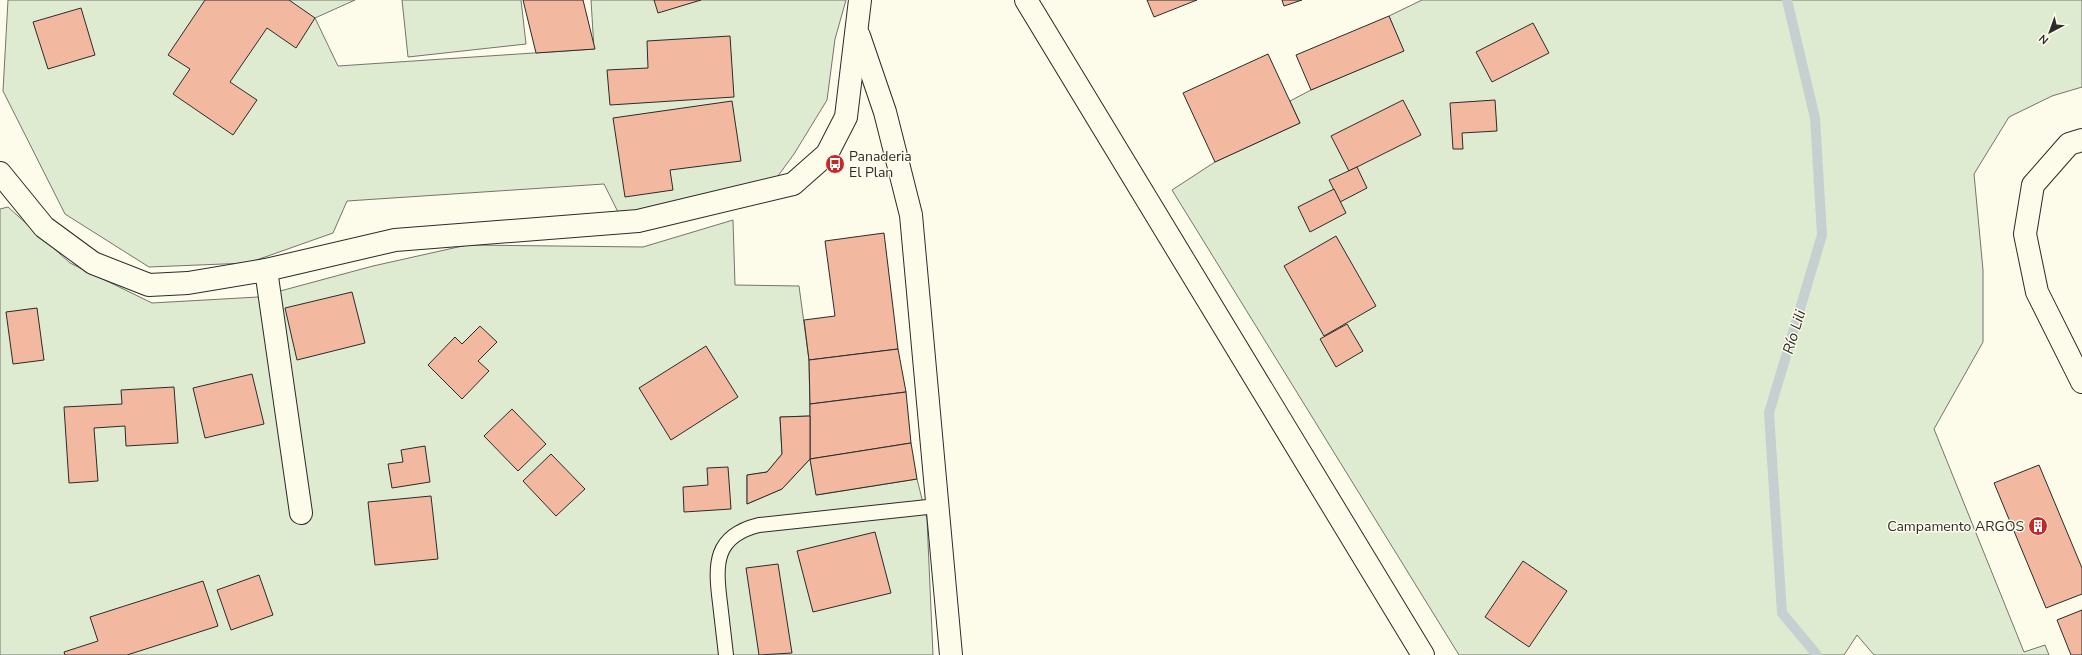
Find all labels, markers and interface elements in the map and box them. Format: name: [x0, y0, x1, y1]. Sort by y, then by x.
north arrow: [2030, 12, 2070, 52]
text: N: [2036, 31, 2052, 48]
place label: Panaderia El Plan: [849, 147, 912, 182]
bus stop icon: Panaderia El Plan: [824, 153, 846, 175]
water label: Río Lili: [1778, 307, 1810, 357]
building icon: Campamento ARGOS: [2027, 515, 2049, 537]
place label: Campamento ARGOS: [1887, 517, 2024, 536]

